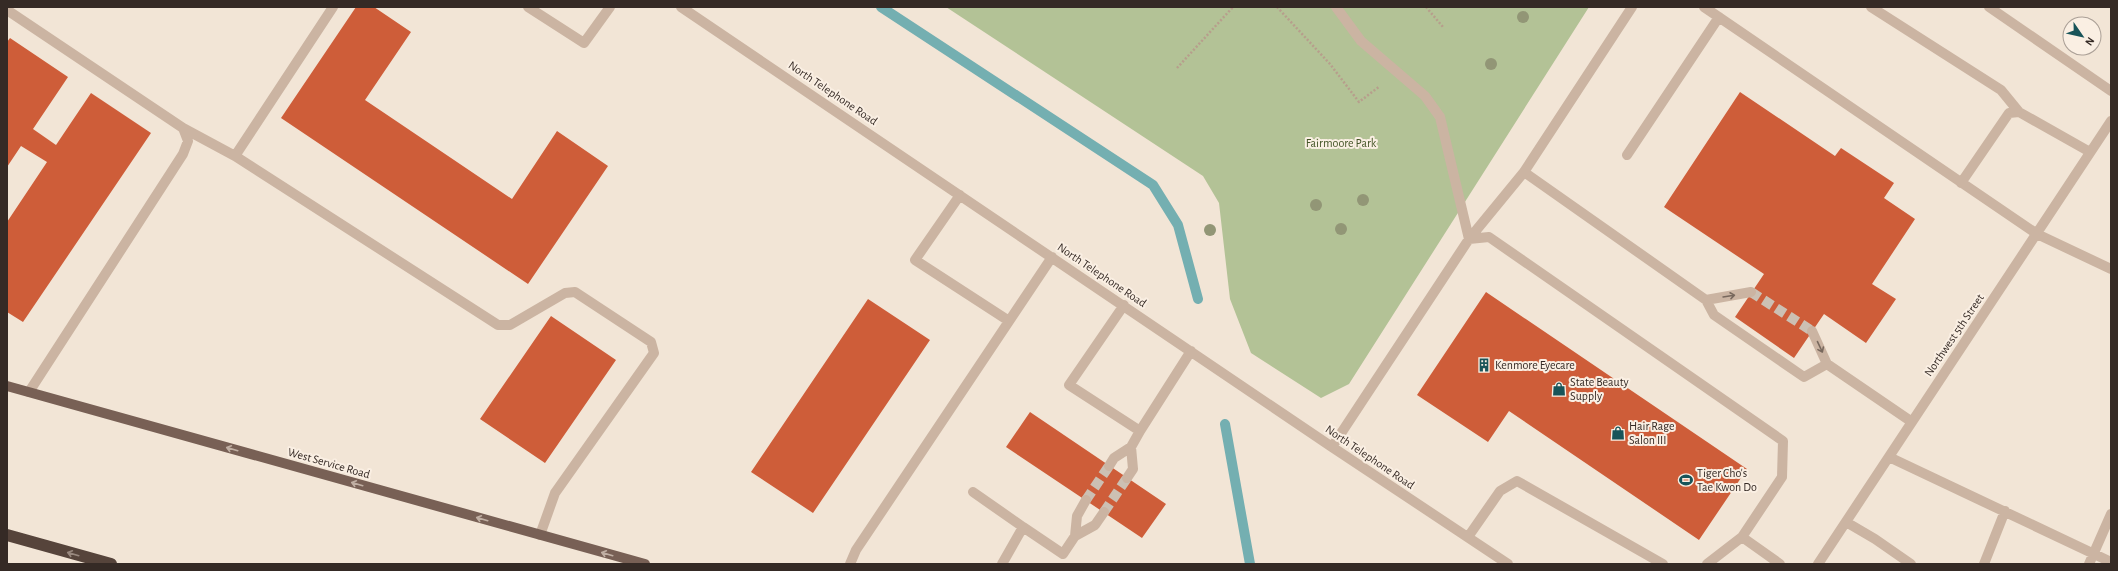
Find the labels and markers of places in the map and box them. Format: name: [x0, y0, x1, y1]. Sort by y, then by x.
building icon: Kenmore Eyecare: [1476, 357, 1492, 373]
place label: Kenmore Eyecare: [1495, 359, 1575, 372]
place label: State Beauty Supply: [1570, 376, 1629, 403]
shop icon: State Beauty Supply: [1551, 381, 1567, 397]
place label: Hair Rage Salon III: [1629, 420, 1675, 446]
shop icon: Hair Rage Salon III: [1610, 425, 1626, 441]
place label: Tiger Cho's Tae Kwon Do: [1697, 467, 1757, 493]
sports icon: Tiger Cho's Tae Kwon Do: [1678, 472, 1694, 488]

